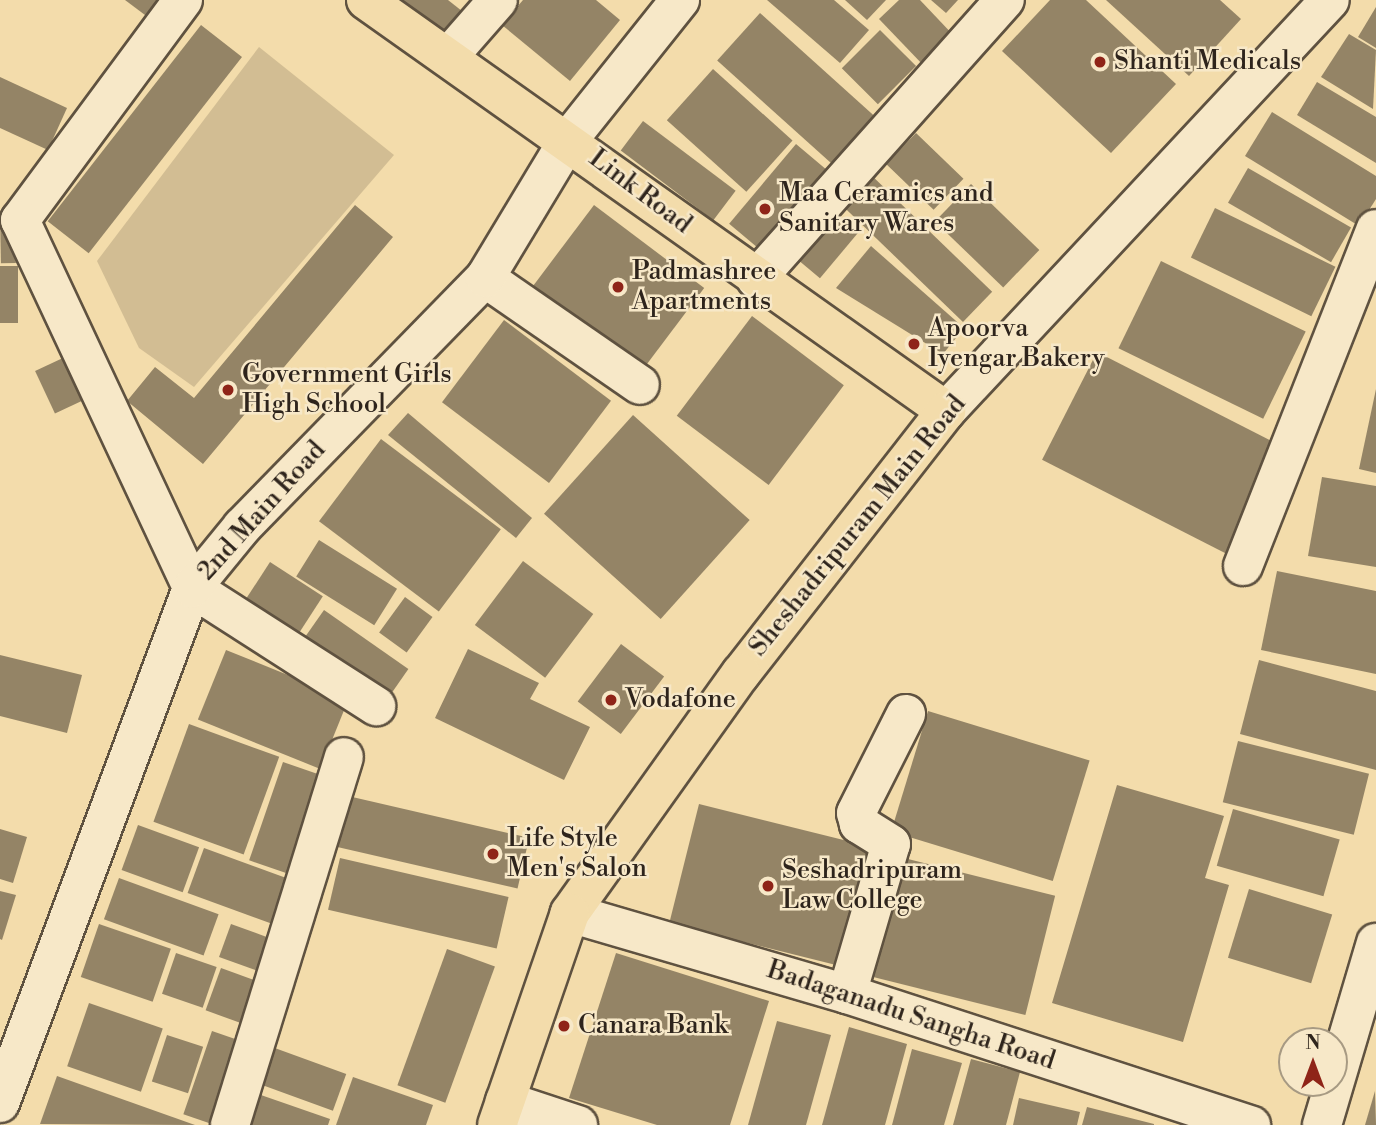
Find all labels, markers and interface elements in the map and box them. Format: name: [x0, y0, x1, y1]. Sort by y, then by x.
place label: Shanti Medicals: [1114, 46, 1301, 78]
marker: Shanti Medicals: [1092, 54, 1108, 70]
street label: Link Road: [582, 143, 698, 241]
place label: Maa Ceramics and Sanitary Wares: [779, 178, 994, 240]
marker: Maa Ceramics and Sanitary Wares: [757, 201, 773, 217]
place label: Padmashree Apartments: [632, 256, 776, 318]
marker: Padmashree Apartments: [610, 279, 626, 295]
place label: Apoorva Iyengar Bakery: [928, 313, 1105, 374]
marker: Apoorva Iyengar Bakery: [906, 336, 922, 352]
place label: Government Girls High School: [242, 359, 452, 420]
marker: Government Girls High School: [220, 382, 236, 398]
street label: Sheshadripuram Main Road: [743, 389, 973, 663]
street label: 2nd Main Road: [191, 435, 333, 587]
place label: Vodafone: [625, 684, 736, 716]
marker: Vodafone: [603, 692, 619, 708]
place label: Life Style Men's Salon: [507, 823, 647, 884]
marker: Life Style Men's Salon: [485, 846, 501, 862]
place label: Seshadripuram Law College: [782, 855, 962, 917]
marker: Seshadripuram Law College: [760, 878, 776, 894]
street label: Badaganadu Sangha Road: [763, 955, 1059, 1077]
place label: Canara Bank: [578, 1010, 728, 1042]
marker: Canara Bank: [556, 1018, 572, 1034]
north arrow: [1278, 1027, 1348, 1097]
text: N: [1305, 1031, 1321, 1055]

